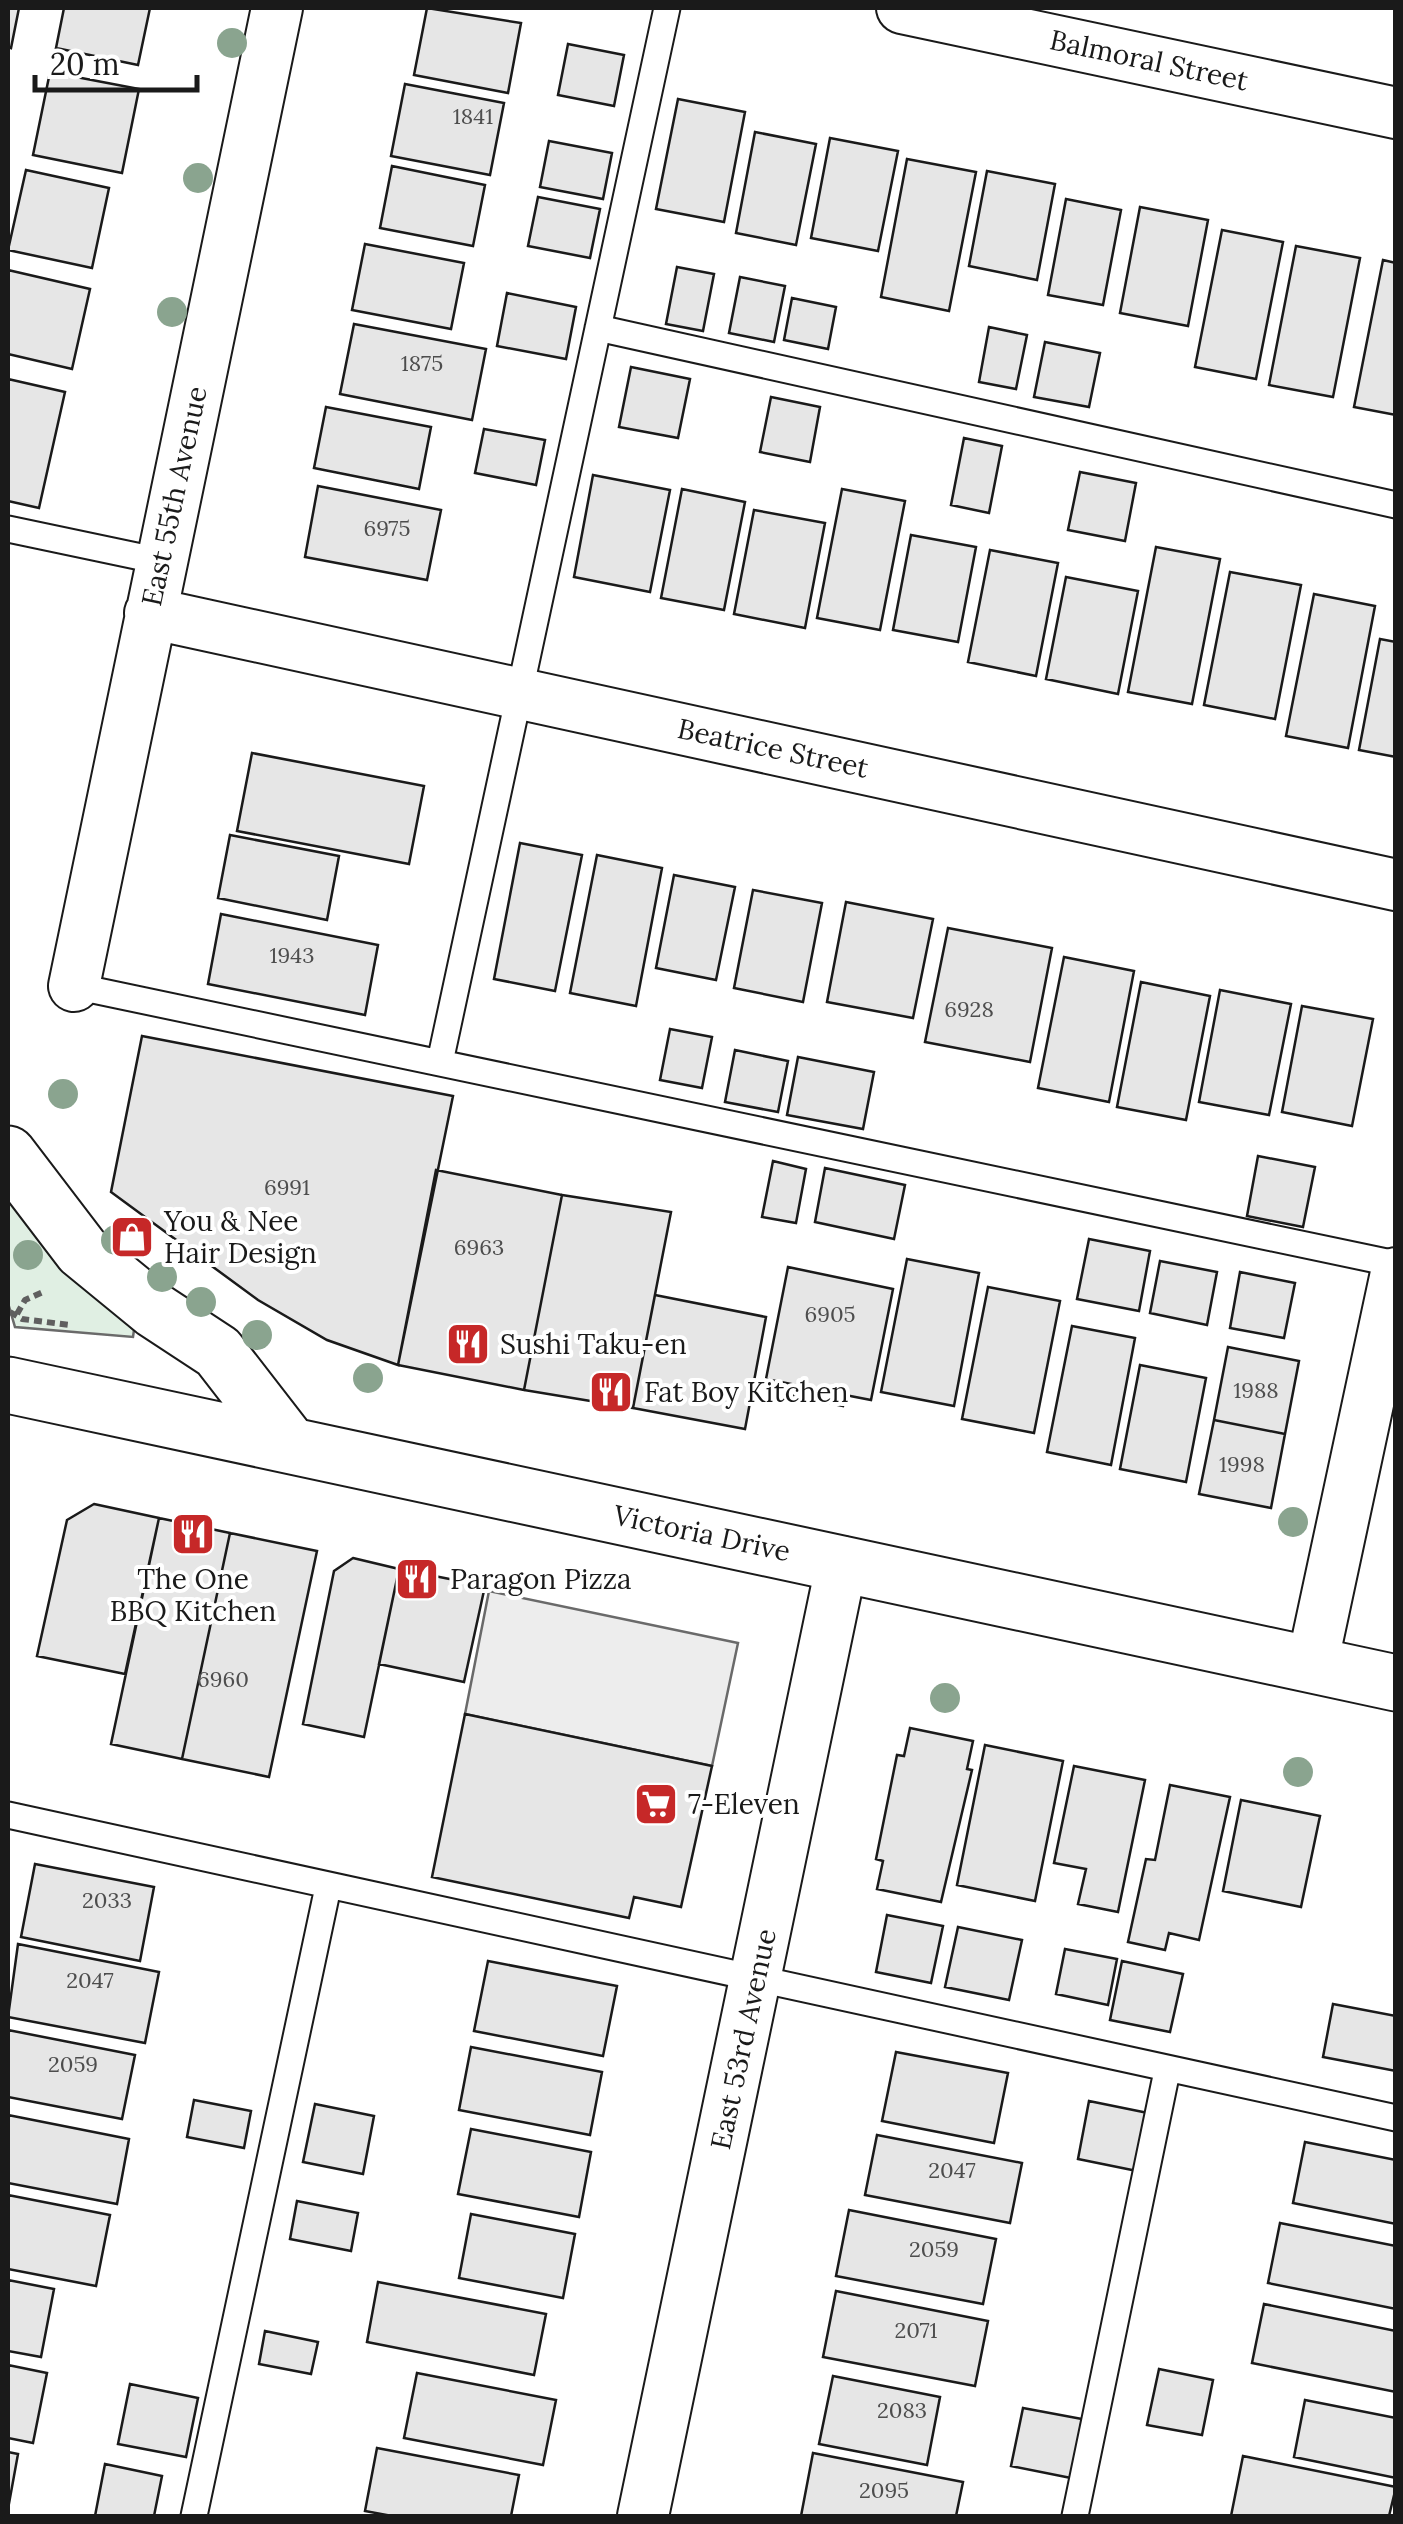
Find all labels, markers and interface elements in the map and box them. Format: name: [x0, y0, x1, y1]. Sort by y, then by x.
street label: Balmoral Street: [1047, 21, 1252, 99]
scale bar: [35, 30, 198, 92]
text: 20 m: [50, 45, 119, 83]
house number: 1841: [453, 102, 493, 130]
house number: 1875: [401, 349, 443, 377]
street label: East 55th Avenue: [133, 383, 215, 609]
house number: 6975: [363, 514, 411, 542]
street label: Beatrice Street: [674, 710, 872, 786]
house number: 1943: [270, 941, 314, 969]
house number: 6928: [944, 995, 994, 1023]
house number: 6991: [264, 1173, 310, 1201]
place label: You & Nee Hair Design: [163, 1203, 317, 1271]
shop icon: You & Nee Hair Design: [109, 1214, 155, 1260]
house number: 6963: [454, 1233, 504, 1261]
house number: 6905: [804, 1300, 856, 1328]
restaurant icon: Sushi Taku-en: [445, 1321, 491, 1367]
place label: Sushi Taku-en: [500, 1326, 687, 1362]
restaurant icon: Fat Boy Kitchen: [588, 1369, 634, 1415]
place label: Fat Boy Kitchen: [644, 1374, 849, 1410]
house number: 1988: [1233, 1376, 1279, 1404]
house number: 1998: [1219, 1450, 1265, 1478]
street label: Victoria Drive: [609, 1497, 794, 1569]
restaurant icon: The One BBQ Kitchen: [170, 1511, 216, 1557]
restaurant icon: Paragon Pizza: [394, 1556, 440, 1602]
place label: The One BBQ Kitchen: [110, 1561, 276, 1629]
place label: Paragon Pizza: [450, 1561, 631, 1597]
house number: 6960: [197, 1665, 249, 1693]
supermarket icon: 7-Eleven: [633, 1781, 679, 1827]
place label: 7-Eleven: [688, 1786, 800, 1822]
house number: 2033: [82, 1886, 132, 1914]
street label: East 53rd Avenue: [702, 1925, 784, 2153]
house number: 2047: [66, 1966, 114, 1994]
house number: 2059: [48, 2050, 98, 2078]
house number: 2047: [928, 2156, 976, 2184]
house number: 2059: [909, 2235, 959, 2263]
house number: 2071: [894, 2316, 938, 2344]
house number: 2083: [877, 2396, 927, 2424]
house number: 2095: [859, 2476, 909, 2504]

